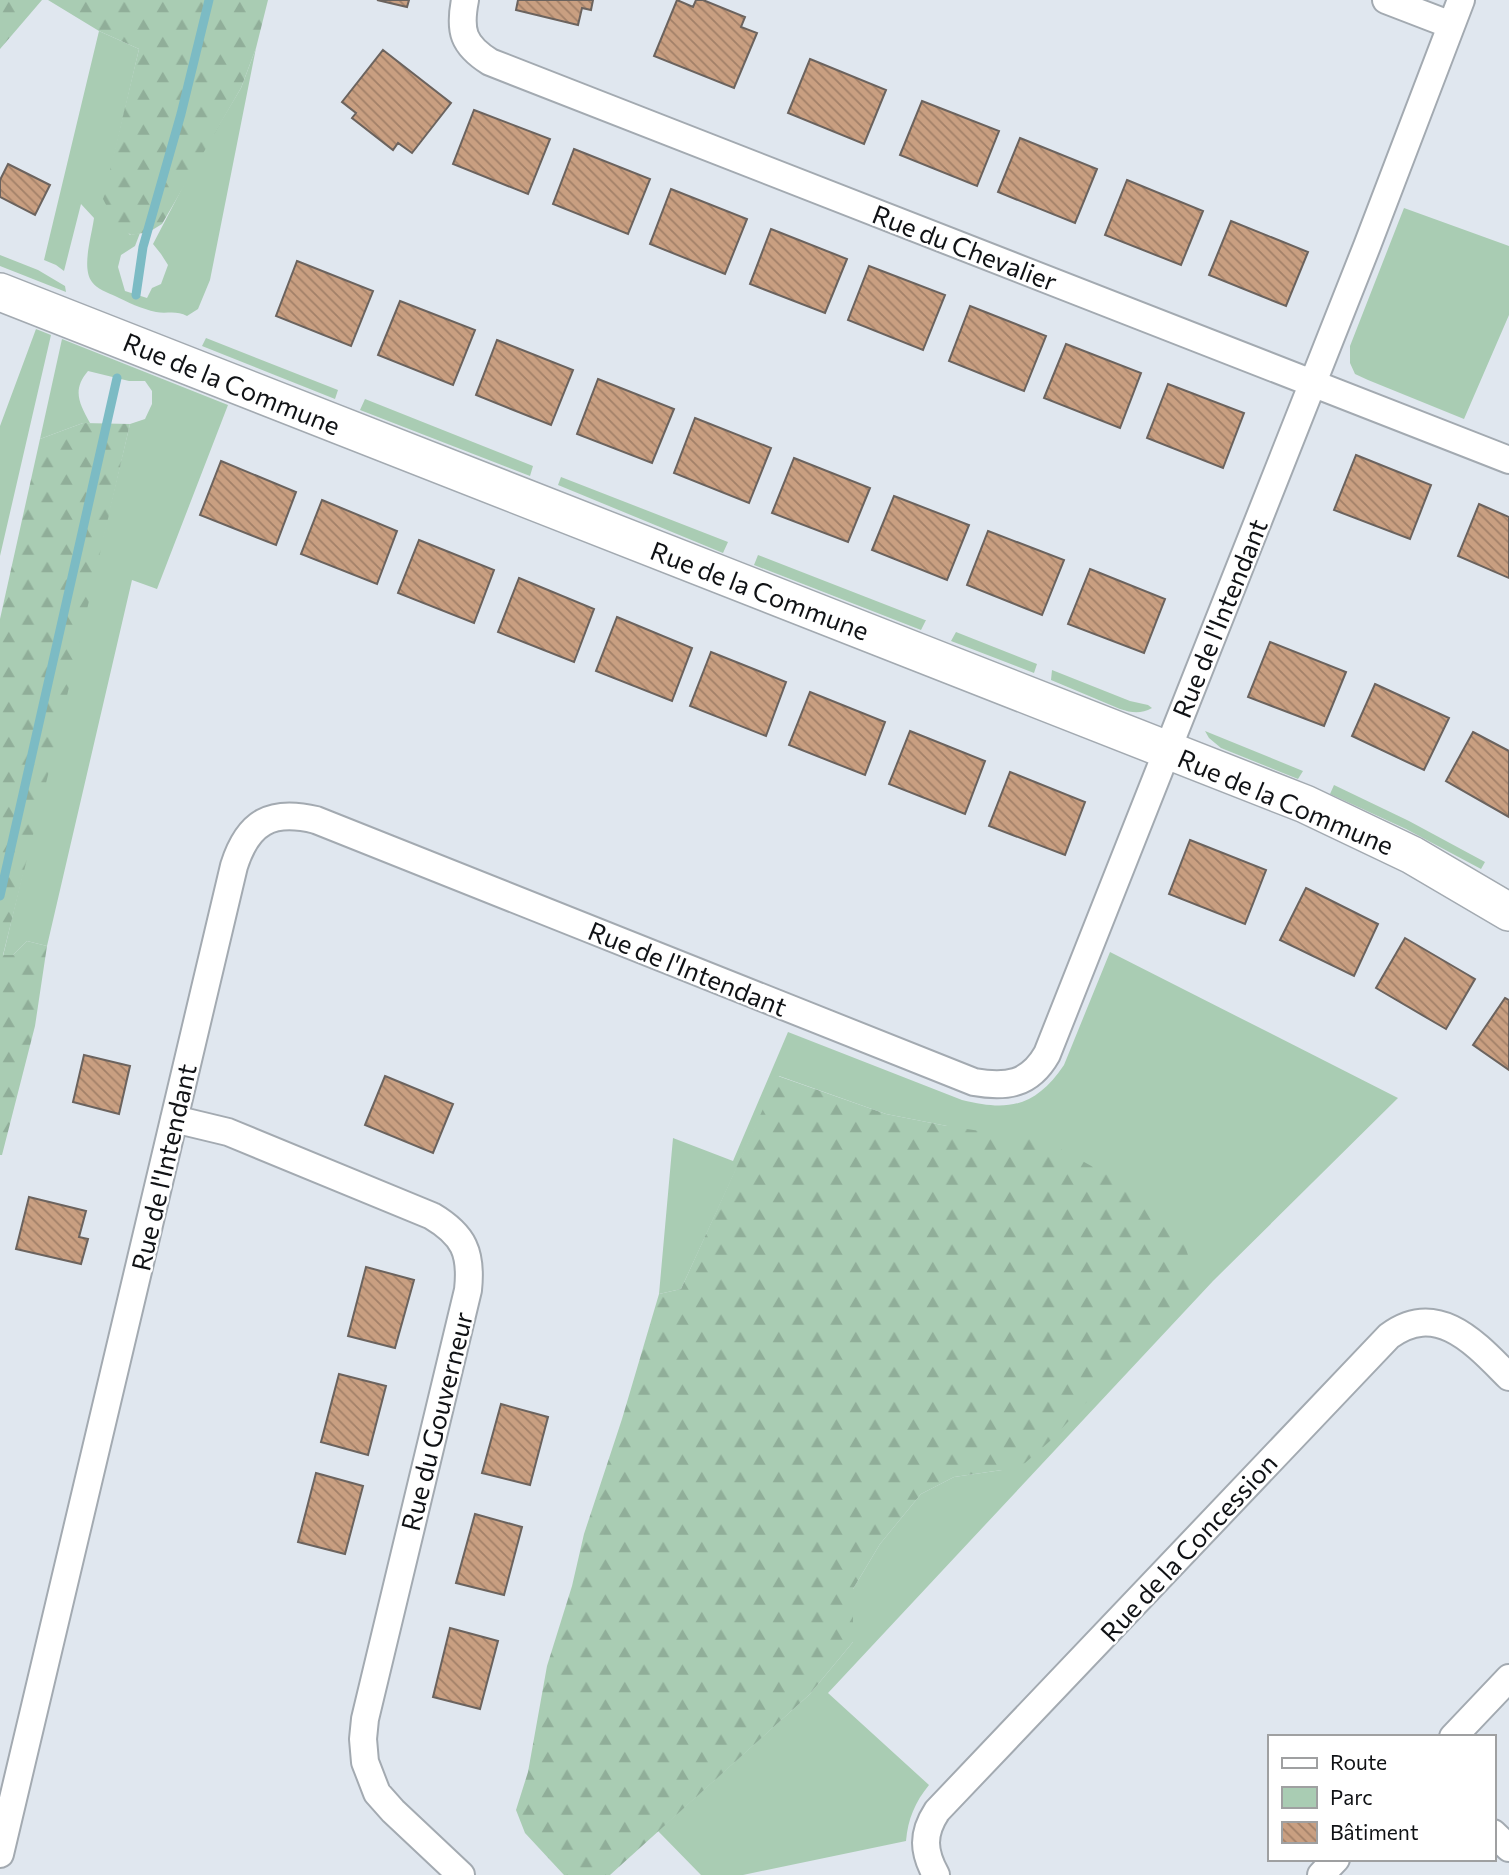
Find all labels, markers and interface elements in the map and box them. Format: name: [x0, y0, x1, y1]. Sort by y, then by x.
street label: Rue du Chevalier: [868, 198, 1062, 296]
street label: Rue de la Commune: [119, 325, 345, 441]
street label: Rue de l'Intendant: [1165, 514, 1273, 722]
street label: Rue de la Commune: [647, 534, 873, 646]
street label: Rue de la Commune: [1174, 742, 1398, 860]
street label: Rue de l'Intendant: [584, 914, 792, 1022]
street label: Rue de l'Intendant: [124, 1060, 202, 1274]
street label: Rue du Gouverneur: [394, 1308, 478, 1534]
street label: Rue de la Concession: [1093, 1447, 1283, 1647]
legend: [1268, 1735, 1495, 1861]
text: Route: [1330, 1749, 1387, 1774]
text: Parc: [1330, 1784, 1373, 1809]
text: Bâtiment: [1330, 1819, 1419, 1844]

